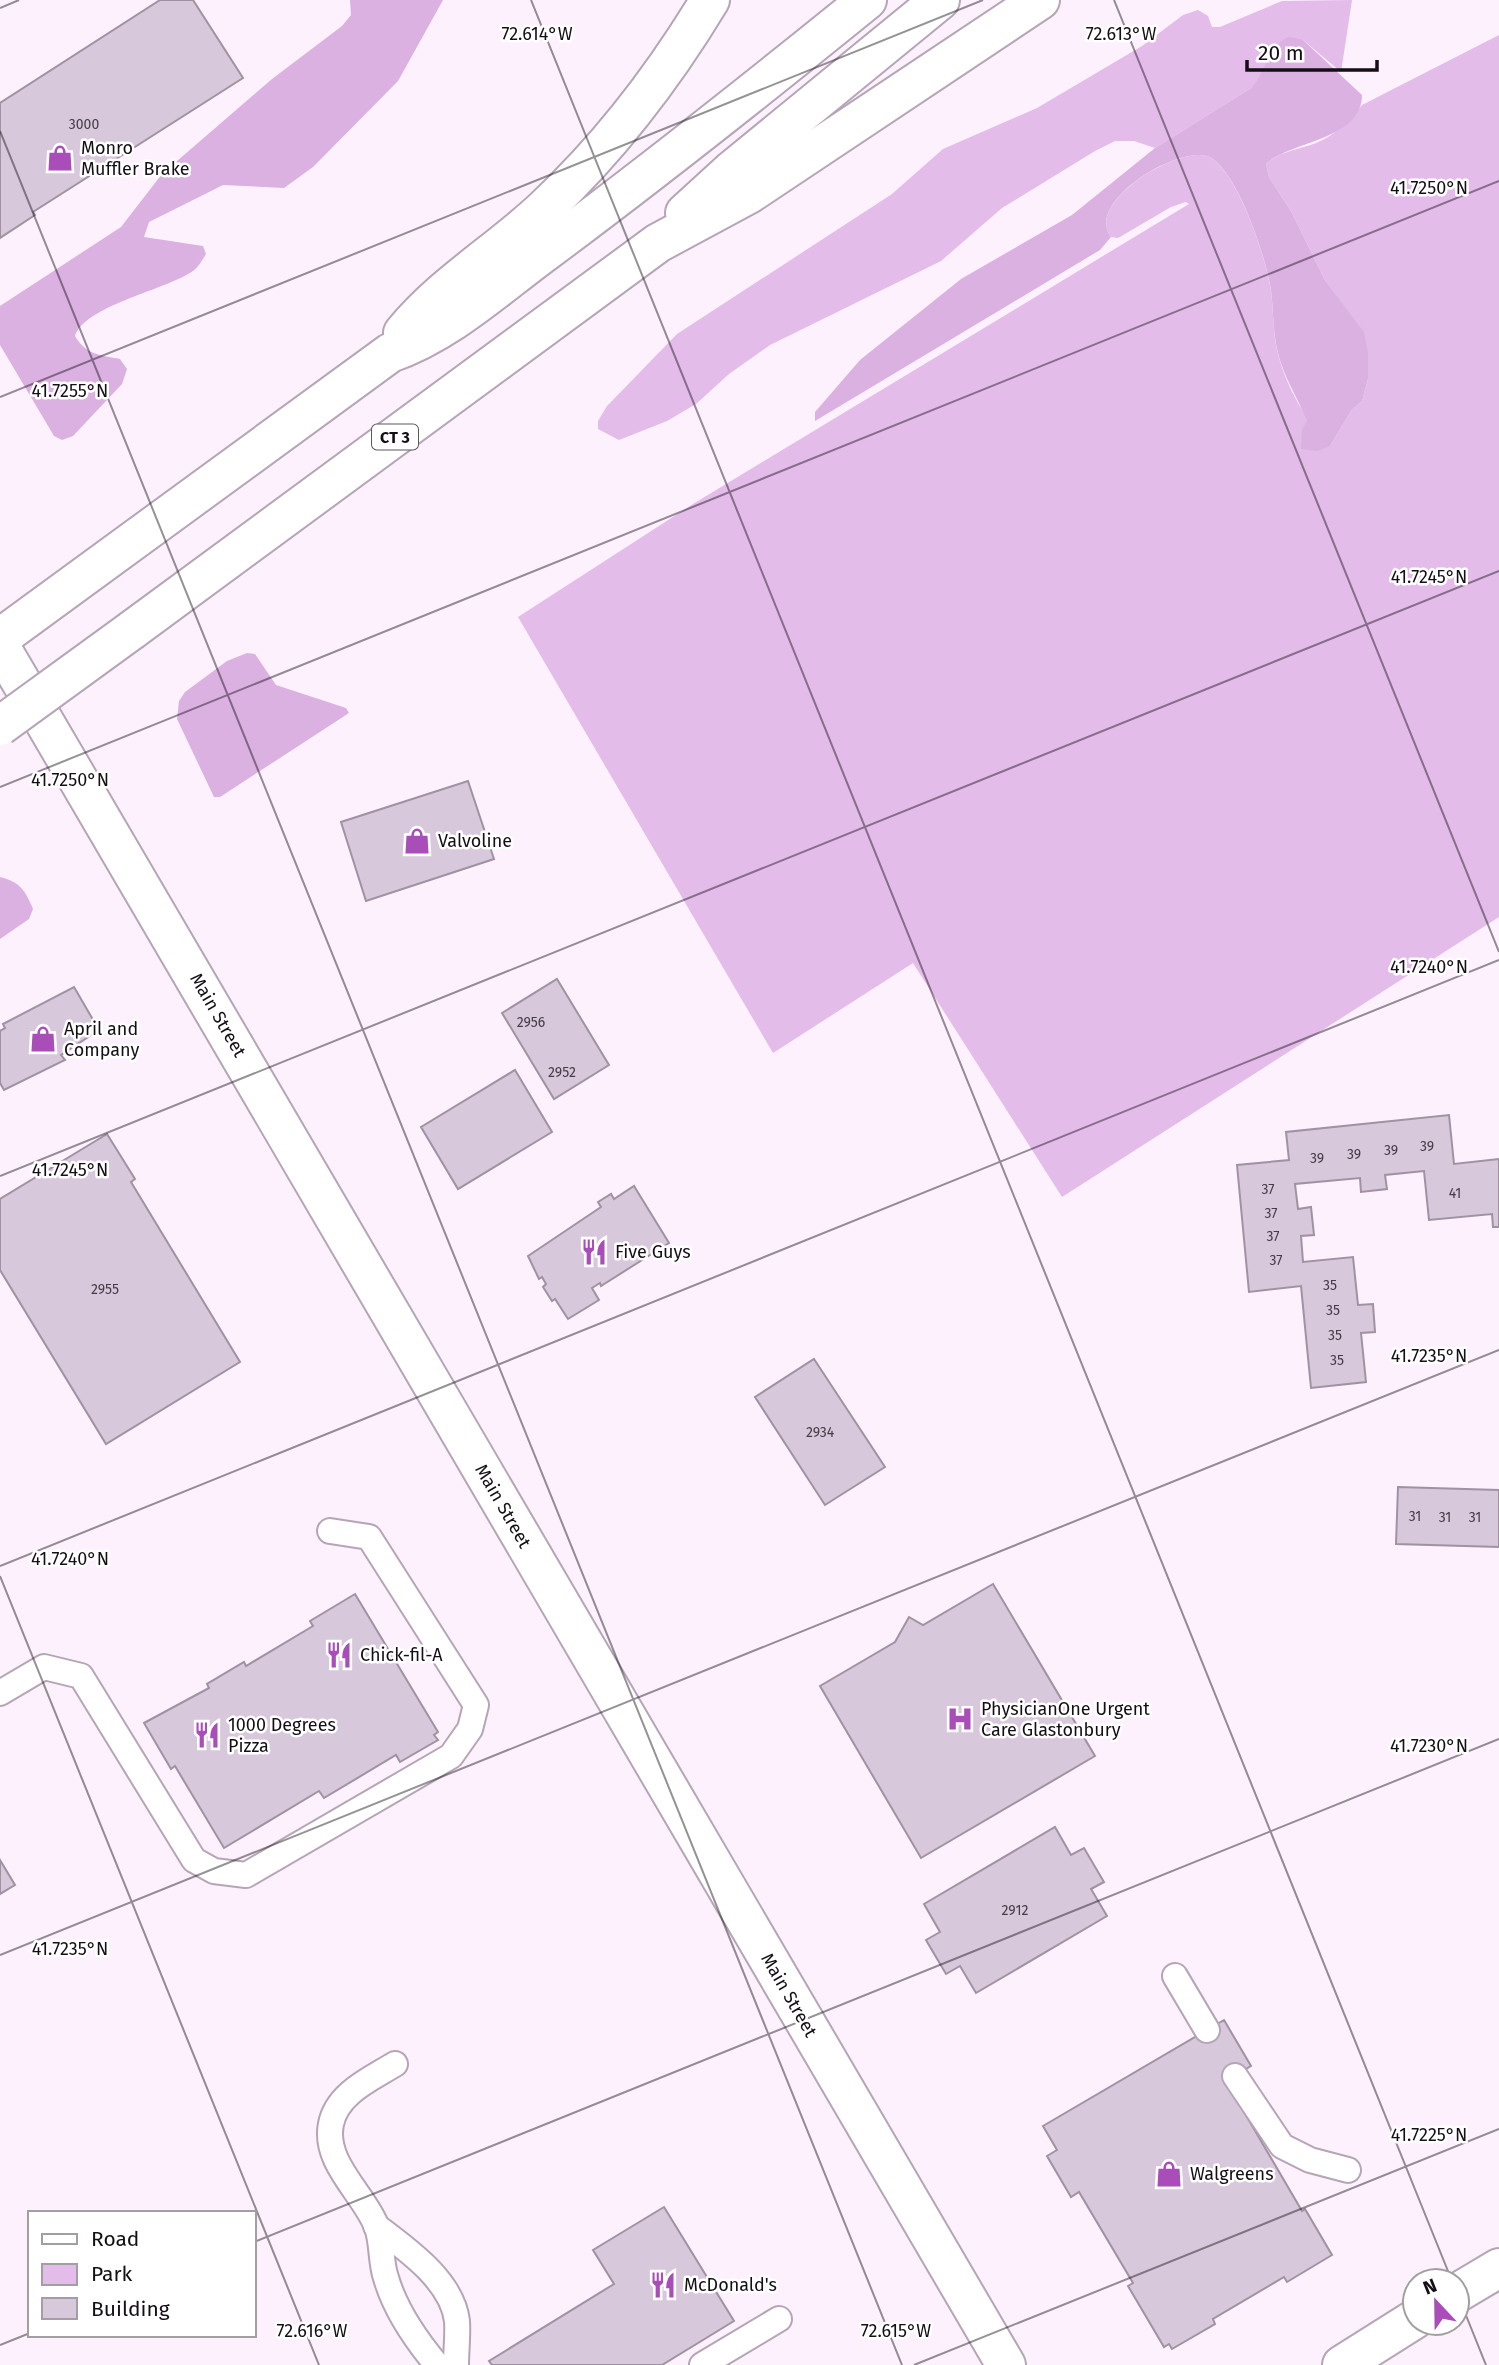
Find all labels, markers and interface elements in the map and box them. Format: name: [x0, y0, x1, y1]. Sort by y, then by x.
text: 72.614°W: [501, 23, 573, 45]
text: 72.613°W: [1086, 23, 1156, 45]
scale bar: [1247, 28, 1376, 72]
text: 20 m: [1258, 40, 1304, 66]
house number: 3000: [69, 116, 99, 133]
place label: Monro Muffler Brake: [81, 137, 190, 180]
shop icon: Monro Muffler Brake: [45, 143, 75, 173]
text: 41.7250°N: [1390, 177, 1468, 199]
text: 41.7255°N: [32, 380, 108, 402]
road number: CT 3: [372, 424, 418, 450]
text: 41.7245°N: [1391, 566, 1467, 588]
text: 41.7250°N: [31, 769, 109, 791]
shop icon: Valvoline: [402, 826, 432, 856]
place label: Valvoline: [438, 830, 512, 852]
text: 41.7240°N: [1390, 956, 1468, 978]
street label: Main Street: [185, 969, 251, 1061]
house number: 2956: [517, 1014, 545, 1031]
place label: April and Company: [64, 1018, 139, 1061]
shop icon: April and Company: [28, 1024, 58, 1054]
house number: 2952: [548, 1064, 576, 1081]
house number: 39: [1420, 1138, 1434, 1155]
house number: 39: [1384, 1142, 1398, 1159]
house number: 39: [1347, 1146, 1361, 1163]
house number: 39: [1310, 1150, 1324, 1167]
text: 41.7245°N: [32, 1159, 108, 1181]
house number: 37: [1261, 1181, 1275, 1198]
house number: 41: [1449, 1185, 1461, 1202]
house number: 37: [1264, 1205, 1278, 1222]
house number: 37: [1266, 1228, 1280, 1245]
restaurant icon: Five Guys: [579, 1237, 609, 1267]
place label: Five Guys: [615, 1241, 691, 1263]
house number: 37: [1269, 1252, 1283, 1269]
house number: 35: [1323, 1277, 1337, 1294]
house number: 2955: [91, 1281, 119, 1298]
house number: 35: [1326, 1302, 1340, 1319]
house number: 35: [1328, 1327, 1342, 1344]
text: 41.7235°N: [1391, 1345, 1467, 1367]
house number: 35: [1330, 1352, 1344, 1369]
house number: 2934: [806, 1424, 835, 1441]
street label: Main Street: [470, 1460, 536, 1552]
house number: 31: [1409, 1508, 1421, 1525]
house number: 31: [1439, 1509, 1451, 1526]
house number: 31: [1469, 1509, 1481, 1526]
text: 41.7240°N: [31, 1548, 109, 1570]
restaurant icon: Chick-fil-A: [324, 1640, 354, 1670]
place label: Chick-fil-A: [360, 1644, 443, 1666]
place label: PhysicianOne Urgent Care Glastonbury: [981, 1698, 1150, 1741]
hospital icon: PhysicianOne Urgent Care Glastonbury: [945, 1704, 975, 1734]
place label: 1000 Degrees Pizza: [228, 1714, 336, 1757]
restaurant icon: 1000 Degrees Pizza: [192, 1720, 222, 1750]
text: 41.7230°N: [1390, 1735, 1468, 1757]
house number: 2912: [1002, 1902, 1028, 1919]
text: 41.7235°N: [32, 1938, 108, 1960]
street label: Main Street: [756, 1949, 822, 2041]
text: 41.7225°N: [1391, 2124, 1467, 2146]
shop icon: Walgreens: [1154, 2159, 1184, 2189]
place label: Walgreens: [1190, 2163, 1274, 2185]
legend: [28, 2211, 256, 2337]
text: Road: [91, 2226, 139, 2252]
text: Park: [91, 2261, 133, 2287]
north arrow: [1401, 2267, 1471, 2337]
restaurant icon: McDonald's: [648, 2270, 678, 2300]
place label: McDonald's: [684, 2274, 777, 2296]
text: N: [1420, 2274, 1440, 2300]
text: Building: [91, 2296, 170, 2322]
text: 72.616°W: [277, 2320, 348, 2342]
text: 72.615°W: [861, 2320, 931, 2342]

